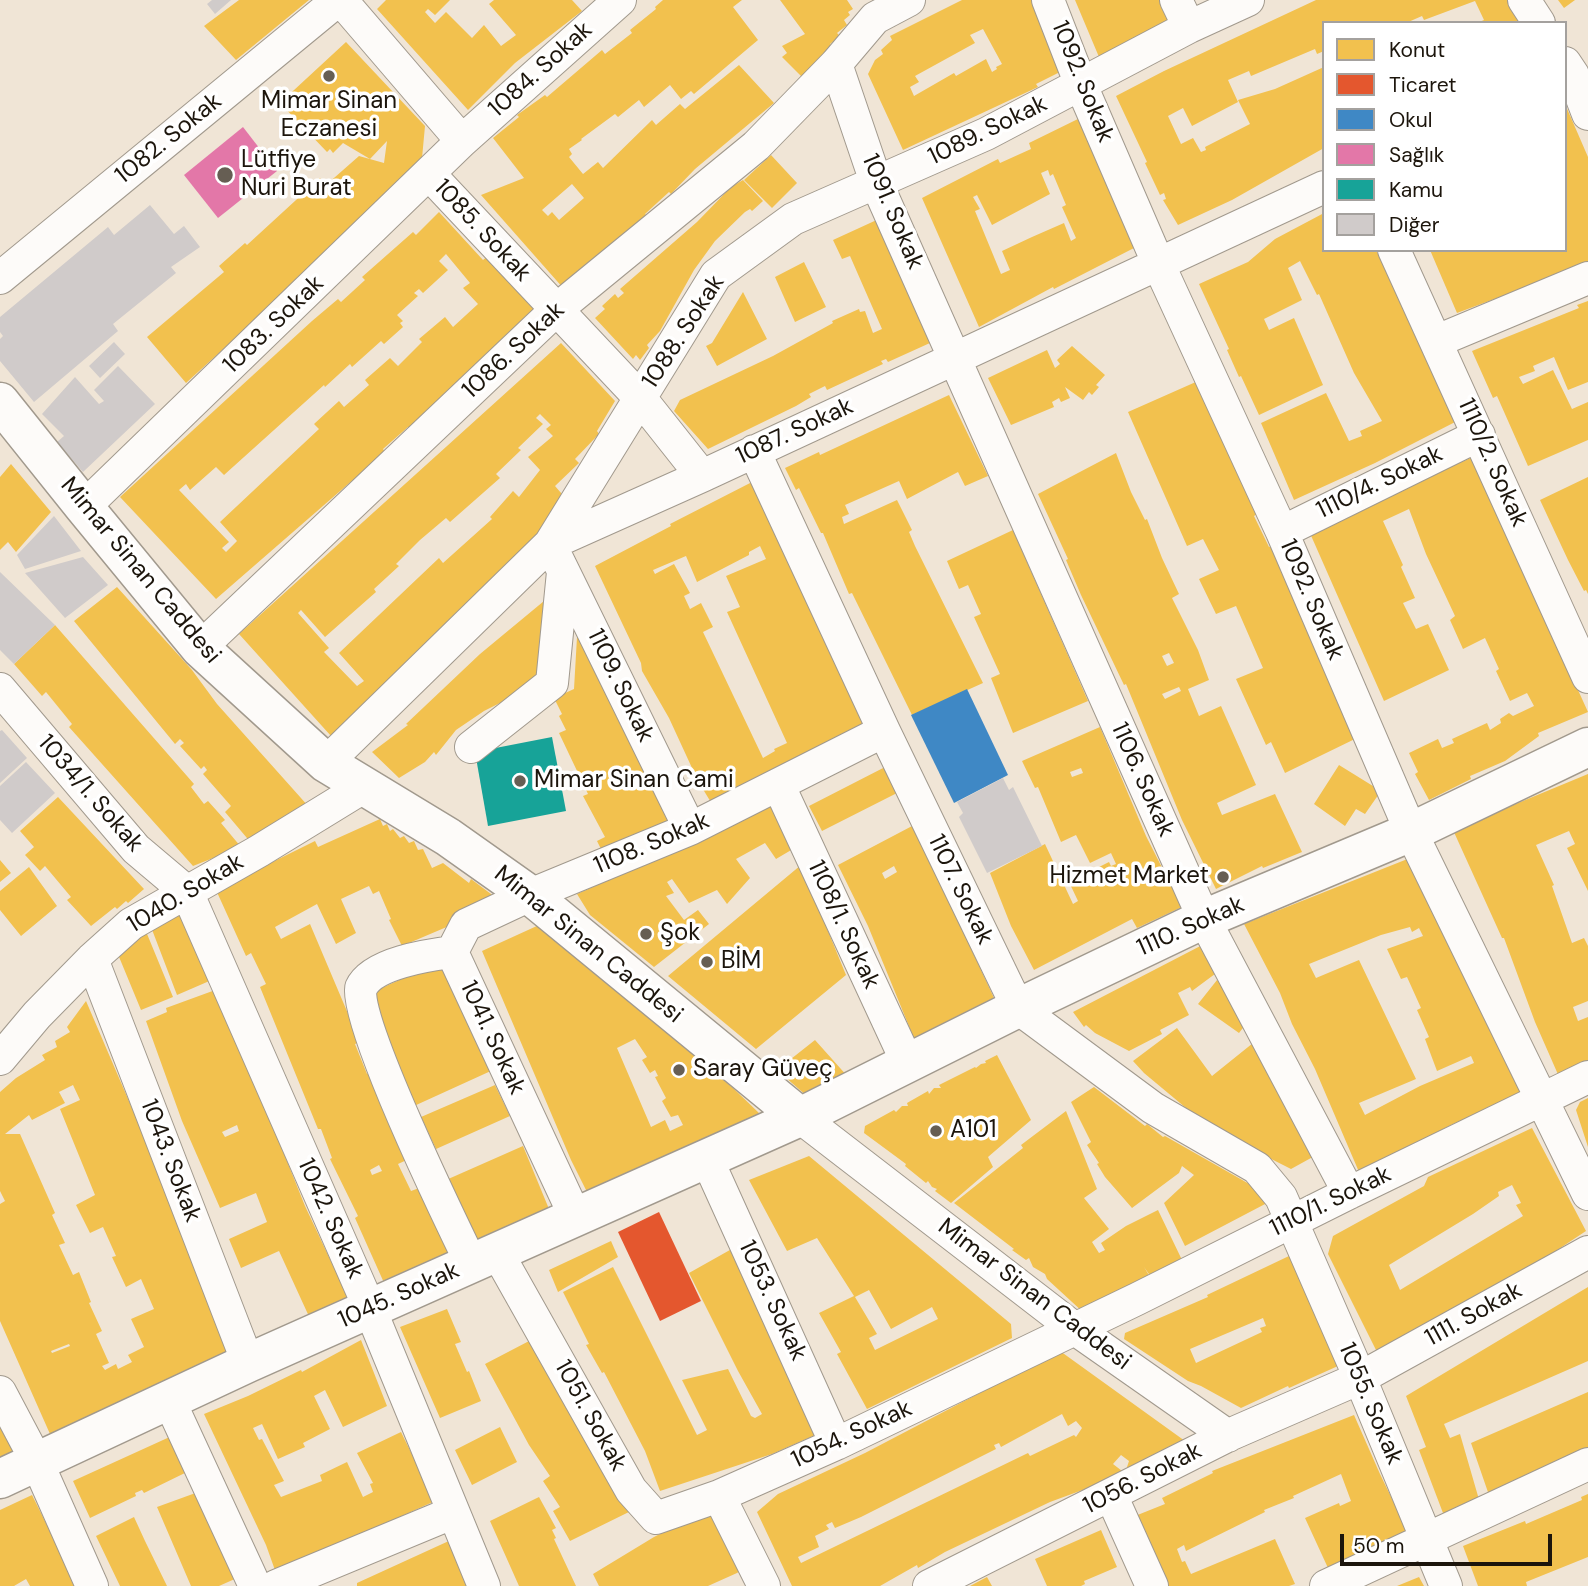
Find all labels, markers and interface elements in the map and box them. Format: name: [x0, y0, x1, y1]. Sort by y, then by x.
street label: 1084. Sokak: [483, 16, 599, 124]
street label: 1092. Sokak: [1045, 17, 1119, 147]
legend: [1322, 21, 1567, 252]
text: Konut: [1389, 36, 1445, 64]
marker: Mimar Sinan Eczanesi: [321, 68, 337, 84]
text: Ticaret: [1389, 71, 1456, 99]
street label: 1082. Sokak: [110, 87, 228, 191]
place label: Mimar Sinan Eczanesi: [261, 88, 397, 144]
street label: 1089. Sokak: [924, 90, 1052, 172]
text: Okul: [1389, 106, 1433, 134]
text: Sağlık: [1389, 141, 1444, 169]
place label: Lütfiye Nuri Burat: [241, 147, 352, 203]
street label: 1091. Sokak: [855, 150, 929, 274]
marker: Lütfiye Nuri Burat: [215, 165, 235, 185]
street label: 1085. Sokak: [427, 174, 537, 288]
text: Kamu: [1389, 176, 1443, 204]
text: Diğer: [1389, 211, 1439, 239]
street label: 1083. Sokak: [218, 270, 330, 380]
street label: 1088. Sokak: [637, 270, 731, 394]
street label: 1086. Sokak: [457, 296, 571, 406]
street label: 1087. Sokak: [732, 392, 858, 472]
street label: 1110/2. Sokak: [1451, 394, 1533, 532]
street label: 1110/4. Sokak: [1312, 440, 1448, 526]
street label: Mimar Sinan Caddesi: [54, 472, 226, 670]
street label: 1092. Sokak: [1273, 535, 1349, 665]
street label: 1109. Sokak: [580, 625, 660, 747]
street label: 1106. Sokak: [1104, 718, 1180, 842]
street label: 1034/1. Sokak: [31, 729, 149, 859]
place label: Mimar Sinan Cami: [534, 767, 734, 795]
marker: Mimar Sinan Cami: [512, 773, 528, 789]
street label: 1108. Sokak: [590, 807, 714, 881]
street label: 1107. Sokak: [921, 830, 999, 950]
street label: 1040. Sokak: [123, 848, 249, 940]
street label: 1108/1. Sokak: [801, 856, 885, 994]
street label: Mimar Sinan Caddesi: [488, 860, 688, 1030]
place label: Hizmet Market: [1050, 863, 1209, 891]
marker: Hizmet Market: [1215, 869, 1231, 885]
street label: 1110. Sokak: [1133, 891, 1249, 963]
place label: Şok: [660, 920, 700, 948]
marker: Şok: [638, 926, 654, 942]
place label: BİM: [721, 948, 761, 976]
marker: BİM: [699, 954, 715, 970]
street label: 1041. Sokak: [453, 976, 531, 1100]
place label: Saray Güveç: [693, 1056, 833, 1084]
marker: Saray Güveç: [671, 1062, 687, 1078]
street label: 1043. Sokak: [133, 1096, 207, 1226]
place label: A101: [950, 1117, 997, 1145]
marker: A101: [928, 1123, 944, 1139]
street label: 1042. Sokak: [291, 1154, 369, 1284]
street label: 1110/1. Sokak: [1266, 1160, 1396, 1244]
street label: Mimar Sinan Caddesi: [932, 1213, 1136, 1377]
street label: 1053. Sokak: [732, 1236, 812, 1366]
street label: 1045. Sokak: [334, 1256, 464, 1336]
street label: 1111. Sokak: [1420, 1277, 1528, 1353]
street label: 1055. Sokak: [1331, 1339, 1409, 1469]
street label: 1051. Sokak: [548, 1355, 632, 1477]
street label: 1054. Sokak: [787, 1395, 917, 1475]
street label: 1056. Sokak: [1079, 1437, 1207, 1521]
scale bar: [1343, 1520, 1555, 1564]
text: 50 m: [1353, 1532, 1404, 1560]

